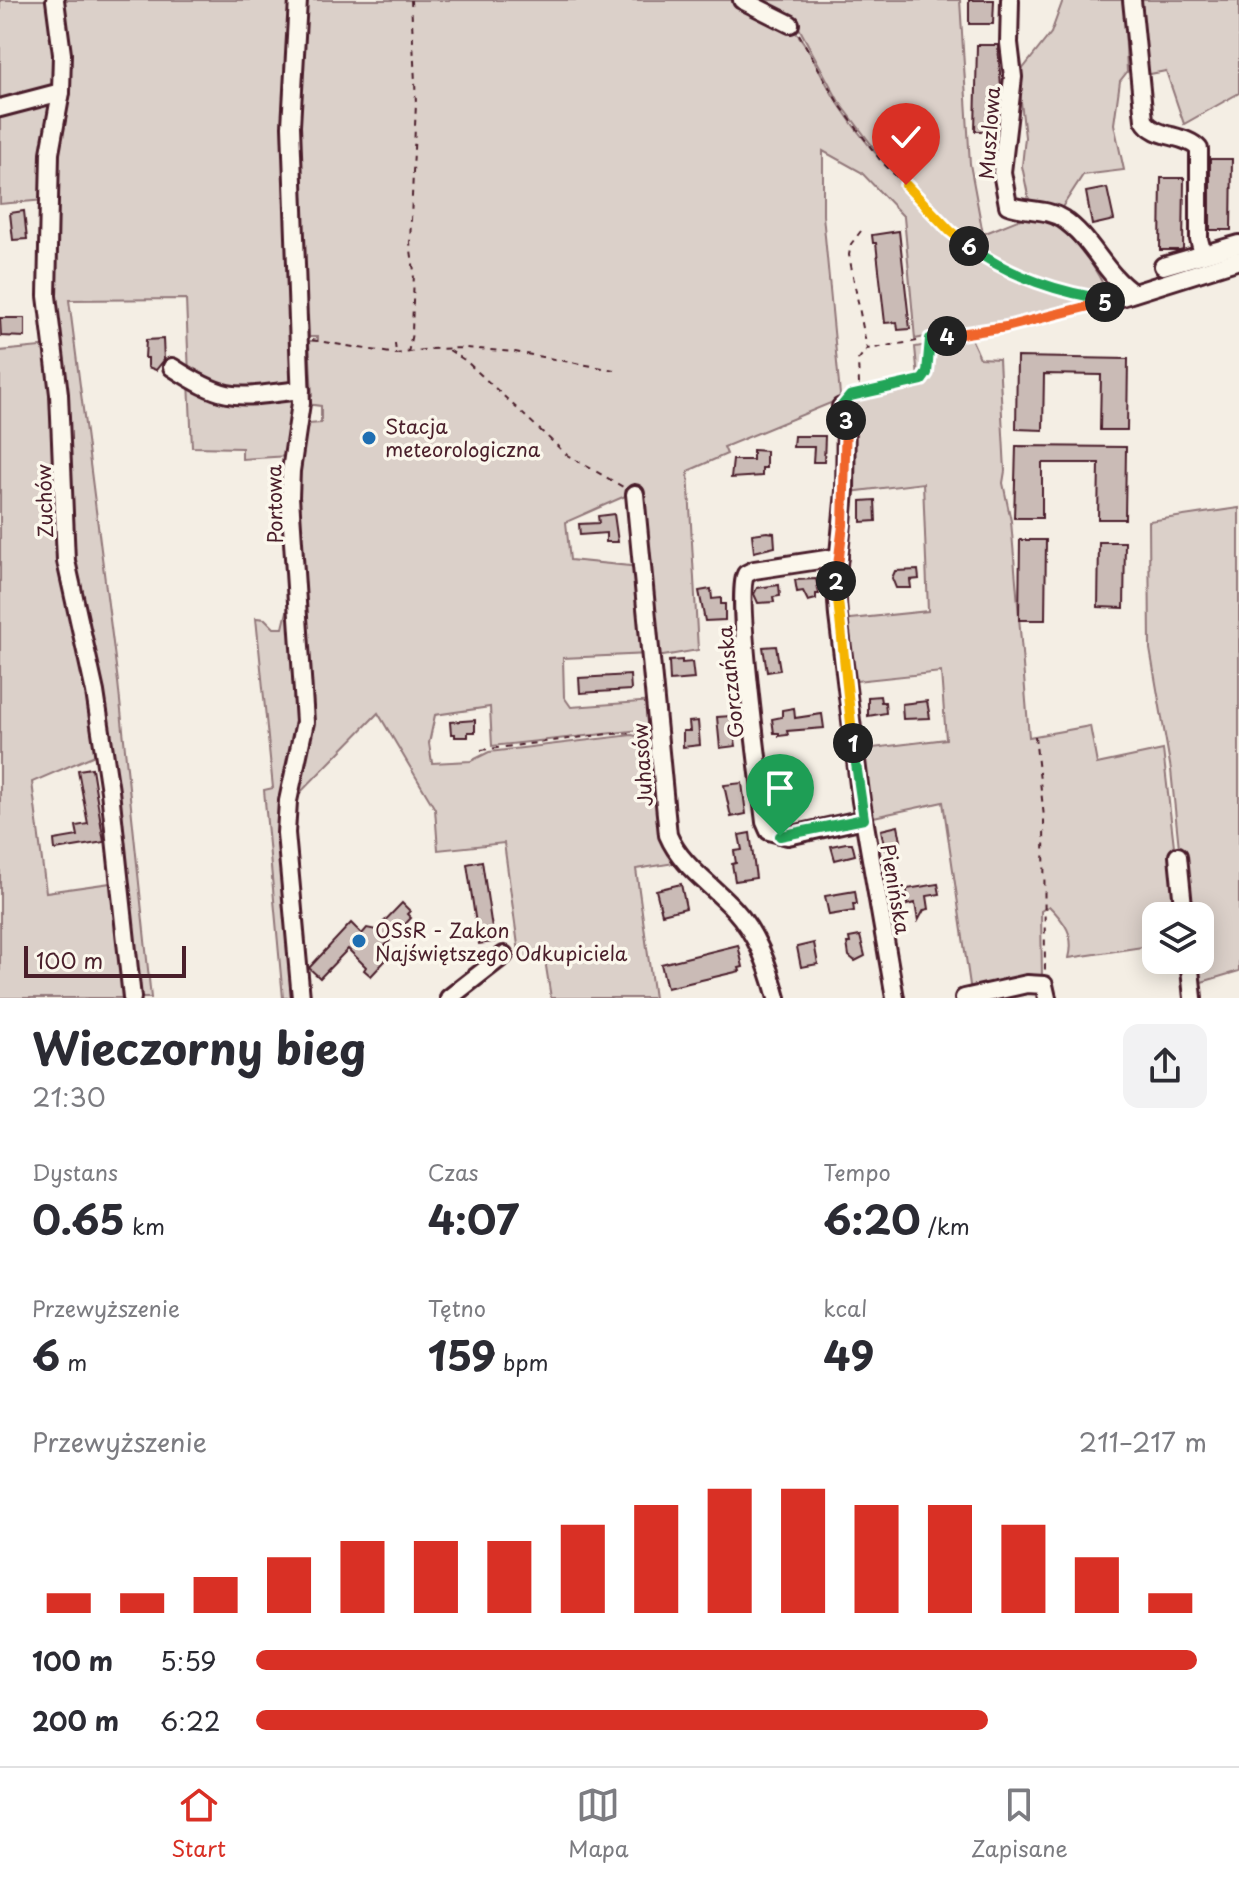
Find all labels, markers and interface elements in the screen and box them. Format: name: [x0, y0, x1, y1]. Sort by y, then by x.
street label: Muszlowa: [971, 85, 1007, 181]
pin: [872, 103, 940, 185]
icon: check: [884, 115, 928, 159]
pin: 6: [949, 226, 989, 266]
text: 6: [961, 229, 977, 262]
pin: 5: [1085, 282, 1125, 322]
text: 5: [1098, 285, 1112, 318]
pin: 4: [927, 316, 967, 356]
text: 4: [940, 319, 954, 352]
pin: 3: [826, 400, 866, 440]
text: 3: [839, 403, 853, 436]
place label: Stacja meteorologiczna: [385, 411, 541, 464]
marker: Stacja meteorologiczna: [360, 429, 378, 447]
street label: Zuchów: [28, 463, 60, 539]
street label: Portowa: [258, 464, 290, 544]
pin: 2: [816, 561, 856, 601]
text: 2: [828, 564, 844, 597]
street label: Gorczańska: [709, 624, 751, 740]
street label: Juhasów: [624, 722, 660, 808]
pin: 1: [833, 723, 873, 763]
text: 1: [848, 726, 858, 759]
pin: [746, 754, 814, 836]
icon: arrive: [758, 766, 802, 810]
street label: Pienińska: [873, 842, 919, 937]
map controls: [1142, 902, 1214, 974]
button: layers: [1142, 902, 1214, 974]
place label: OSsR - Zakon Najświętszego Odkupiciela: [375, 915, 628, 968]
marker: OSsR - Zakon Najświętszego Odkupiciela: [350, 932, 368, 950]
scale bar: [24, 942, 186, 978]
text: 100 m: [36, 943, 103, 976]
text: Wieczorny bieg: [32, 1014, 366, 1080]
button: share: [1123, 1024, 1207, 1108]
text: 21:30: [32, 1077, 106, 1116]
text: Dystans: [32, 1155, 118, 1188]
text: Czas: [428, 1155, 479, 1188]
text: Tempo: [823, 1155, 891, 1188]
text: 0.65: [32, 1188, 125, 1249]
text: 4:07: [428, 1188, 519, 1249]
text: 6:20: [823, 1188, 921, 1249]
text: km: [125, 1209, 165, 1242]
text: /km: [921, 1209, 970, 1242]
text: Przewyższenie: [32, 1291, 180, 1324]
text: Tętno: [428, 1291, 486, 1324]
text: kcal: [823, 1291, 867, 1324]
text: 6: [32, 1324, 60, 1385]
text: 159: [428, 1324, 496, 1385]
text: 49: [823, 1324, 874, 1385]
text: m: [60, 1345, 87, 1378]
text: bpm: [496, 1345, 549, 1378]
text: Przewyższenie: [32, 1422, 207, 1461]
text: 211–217 m: [1079, 1422, 1207, 1461]
text: 100 m: [32, 1641, 113, 1680]
text: 5:59: [160, 1641, 217, 1680]
text: 200 m: [32, 1701, 119, 1740]
text: 6:22: [160, 1701, 221, 1740]
tab: Start: [171, 1783, 226, 1864]
tab: Mapa: [568, 1783, 629, 1864]
tab: Zapisane: [971, 1783, 1068, 1864]

